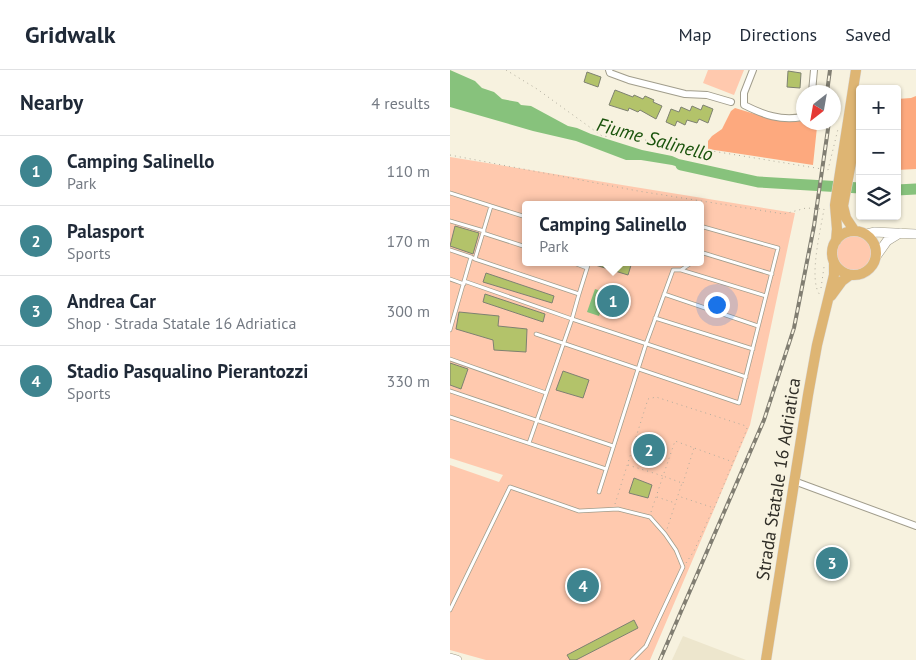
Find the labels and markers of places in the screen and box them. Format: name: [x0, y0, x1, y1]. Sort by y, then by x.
pin: 1: [597, 282, 629, 320]
pin: 2: [633, 431, 665, 469]
pin: 3: [816, 544, 848, 582]
pin: 4: [567, 567, 599, 605]

